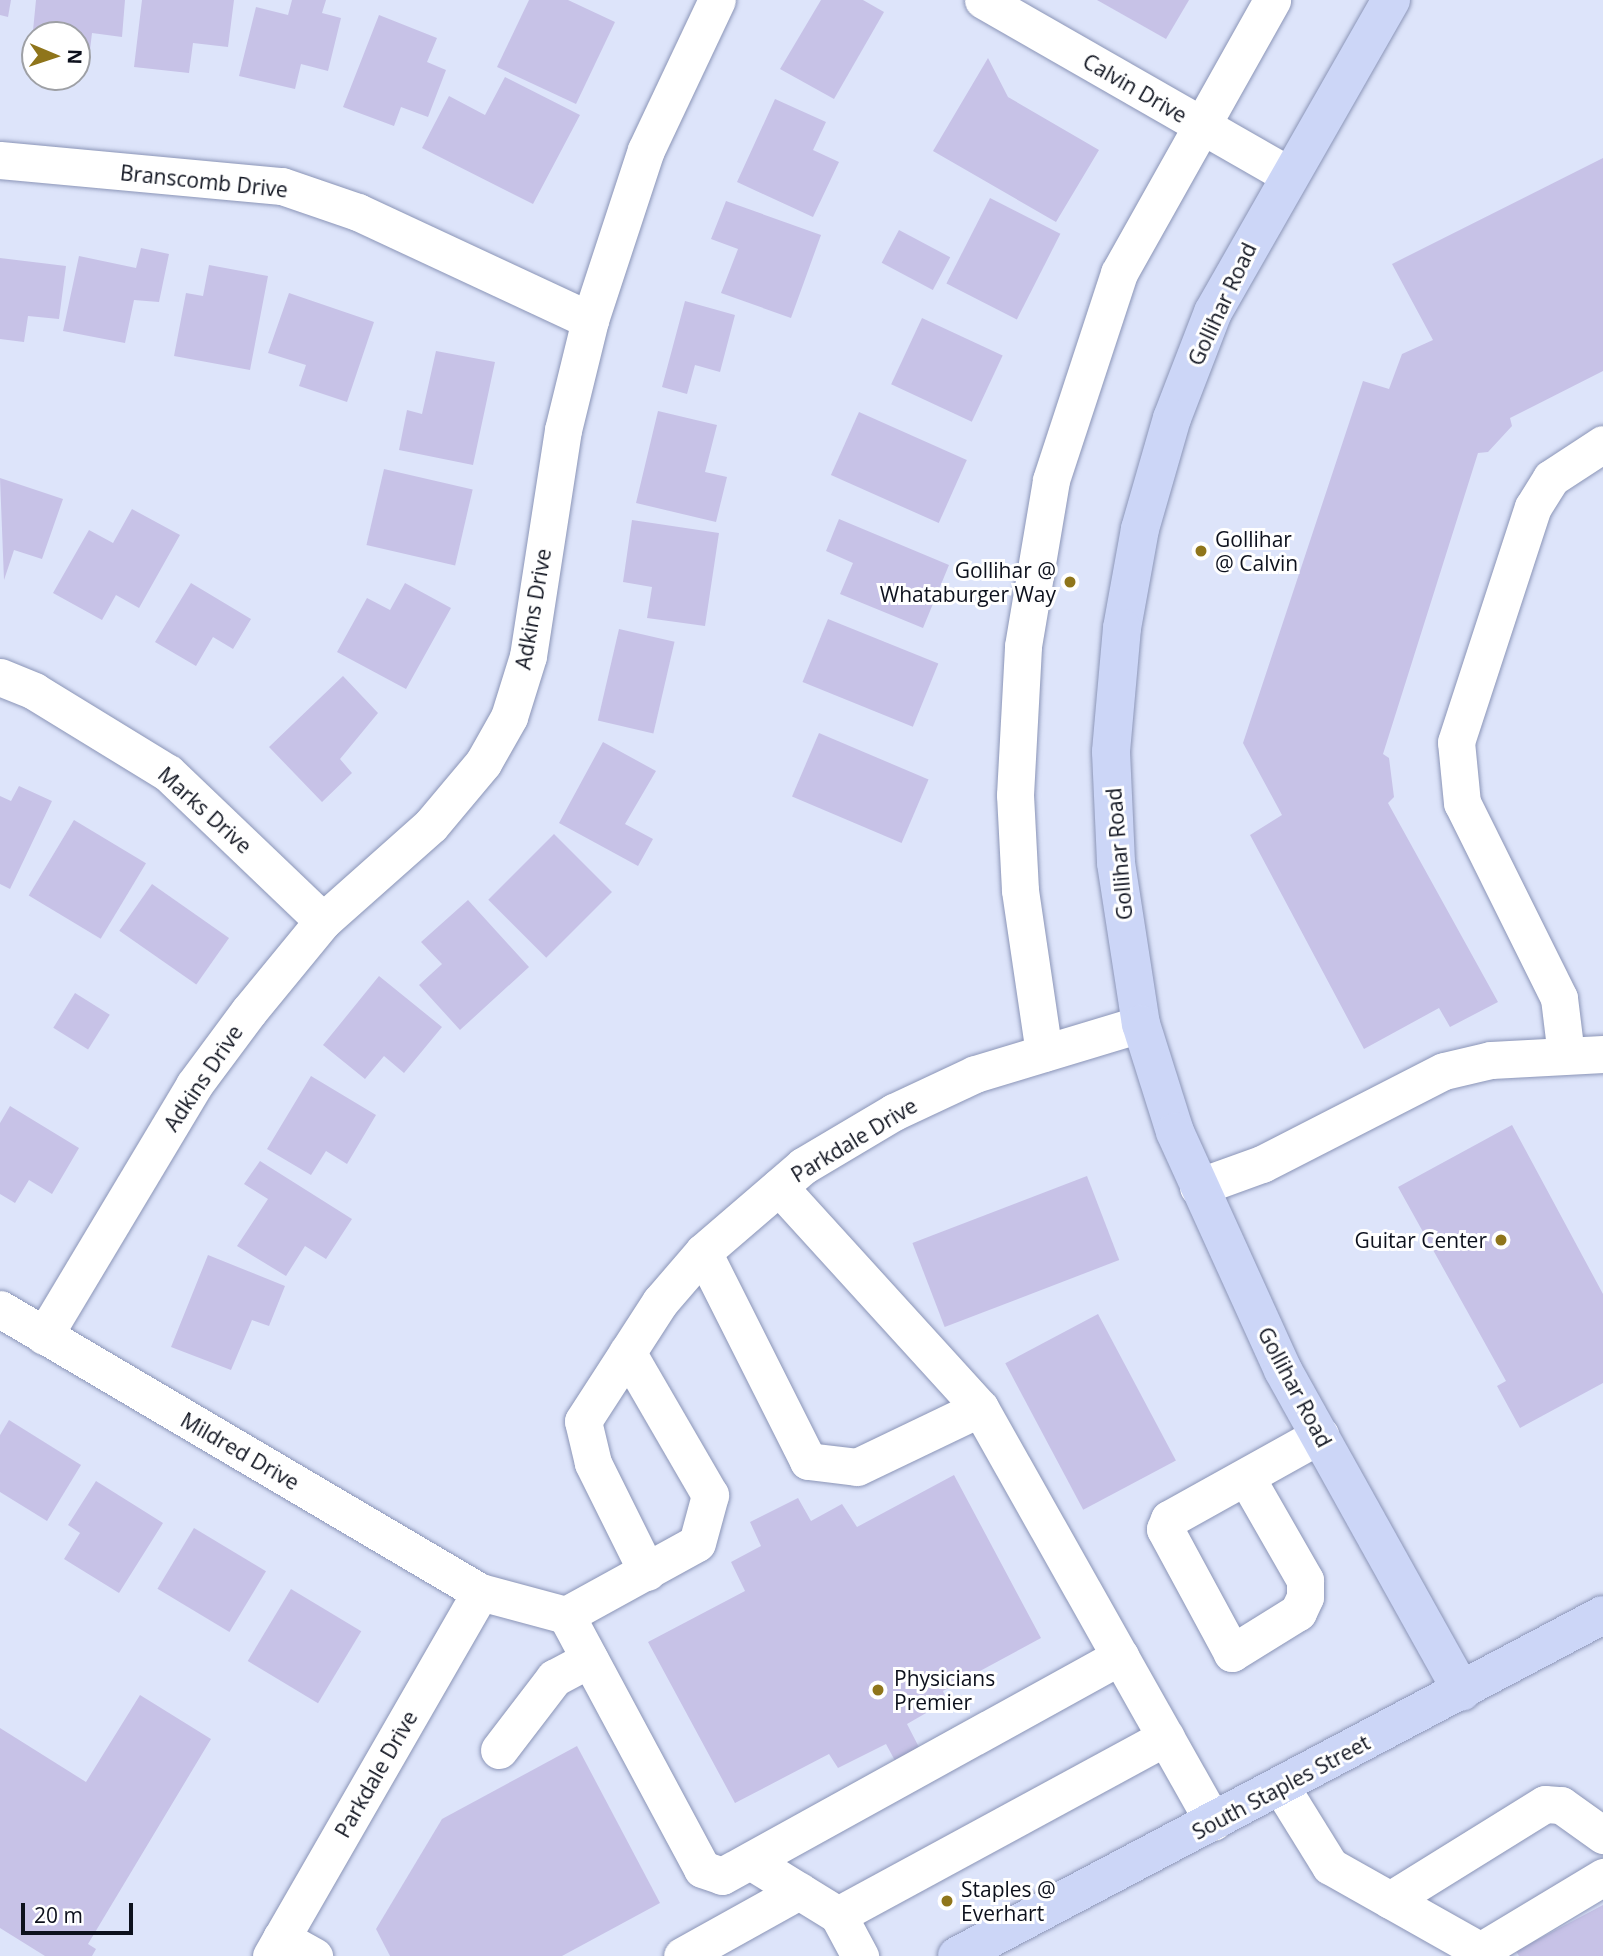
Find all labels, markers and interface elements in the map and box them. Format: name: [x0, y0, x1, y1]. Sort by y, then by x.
north arrow: [21, 21, 91, 91]
text: N: [62, 48, 88, 65]
street label: Calvin Drive: [1079, 48, 1191, 128]
street label: Branscomb Drive: [119, 160, 289, 202]
street label: Gollihar Road: [1183, 239, 1261, 369]
place label: Gollihar @ Calvin: [1215, 526, 1298, 576]
marker: Gollihar @ Calvin: [1193, 543, 1209, 559]
street label: Adkins Drive: [510, 547, 556, 671]
place label: Gollihar @ Whataburger Way: [880, 557, 1056, 607]
marker: Gollihar @ Whataburger Way: [1062, 574, 1078, 590]
street label: Marks Drive: [153, 761, 257, 859]
street label: Gollihar Road: [1101, 787, 1137, 921]
street label: Adkins Drive: [158, 1020, 248, 1136]
street label: Parkdale Drive: [786, 1093, 922, 1187]
place label: Guitar Center: [1355, 1227, 1487, 1253]
marker: Guitar Center: [1493, 1232, 1509, 1248]
street label: Gollihar Road: [1253, 1323, 1337, 1451]
street label: Mildred Drive: [176, 1407, 304, 1495]
place label: Physicians Premier: [894, 1665, 995, 1715]
marker: Physicians Premier: [868, 1680, 888, 1700]
street label: Parkdale Drive: [329, 1706, 423, 1842]
street label: South Staples Street: [1188, 1729, 1374, 1845]
place label: Staples @ Everhart: [961, 1876, 1056, 1926]
scale bar: [24, 1890, 136, 1934]
marker: Staples @ Everhart: [939, 1893, 955, 1909]
text: 20 m: [34, 1901, 83, 1929]

